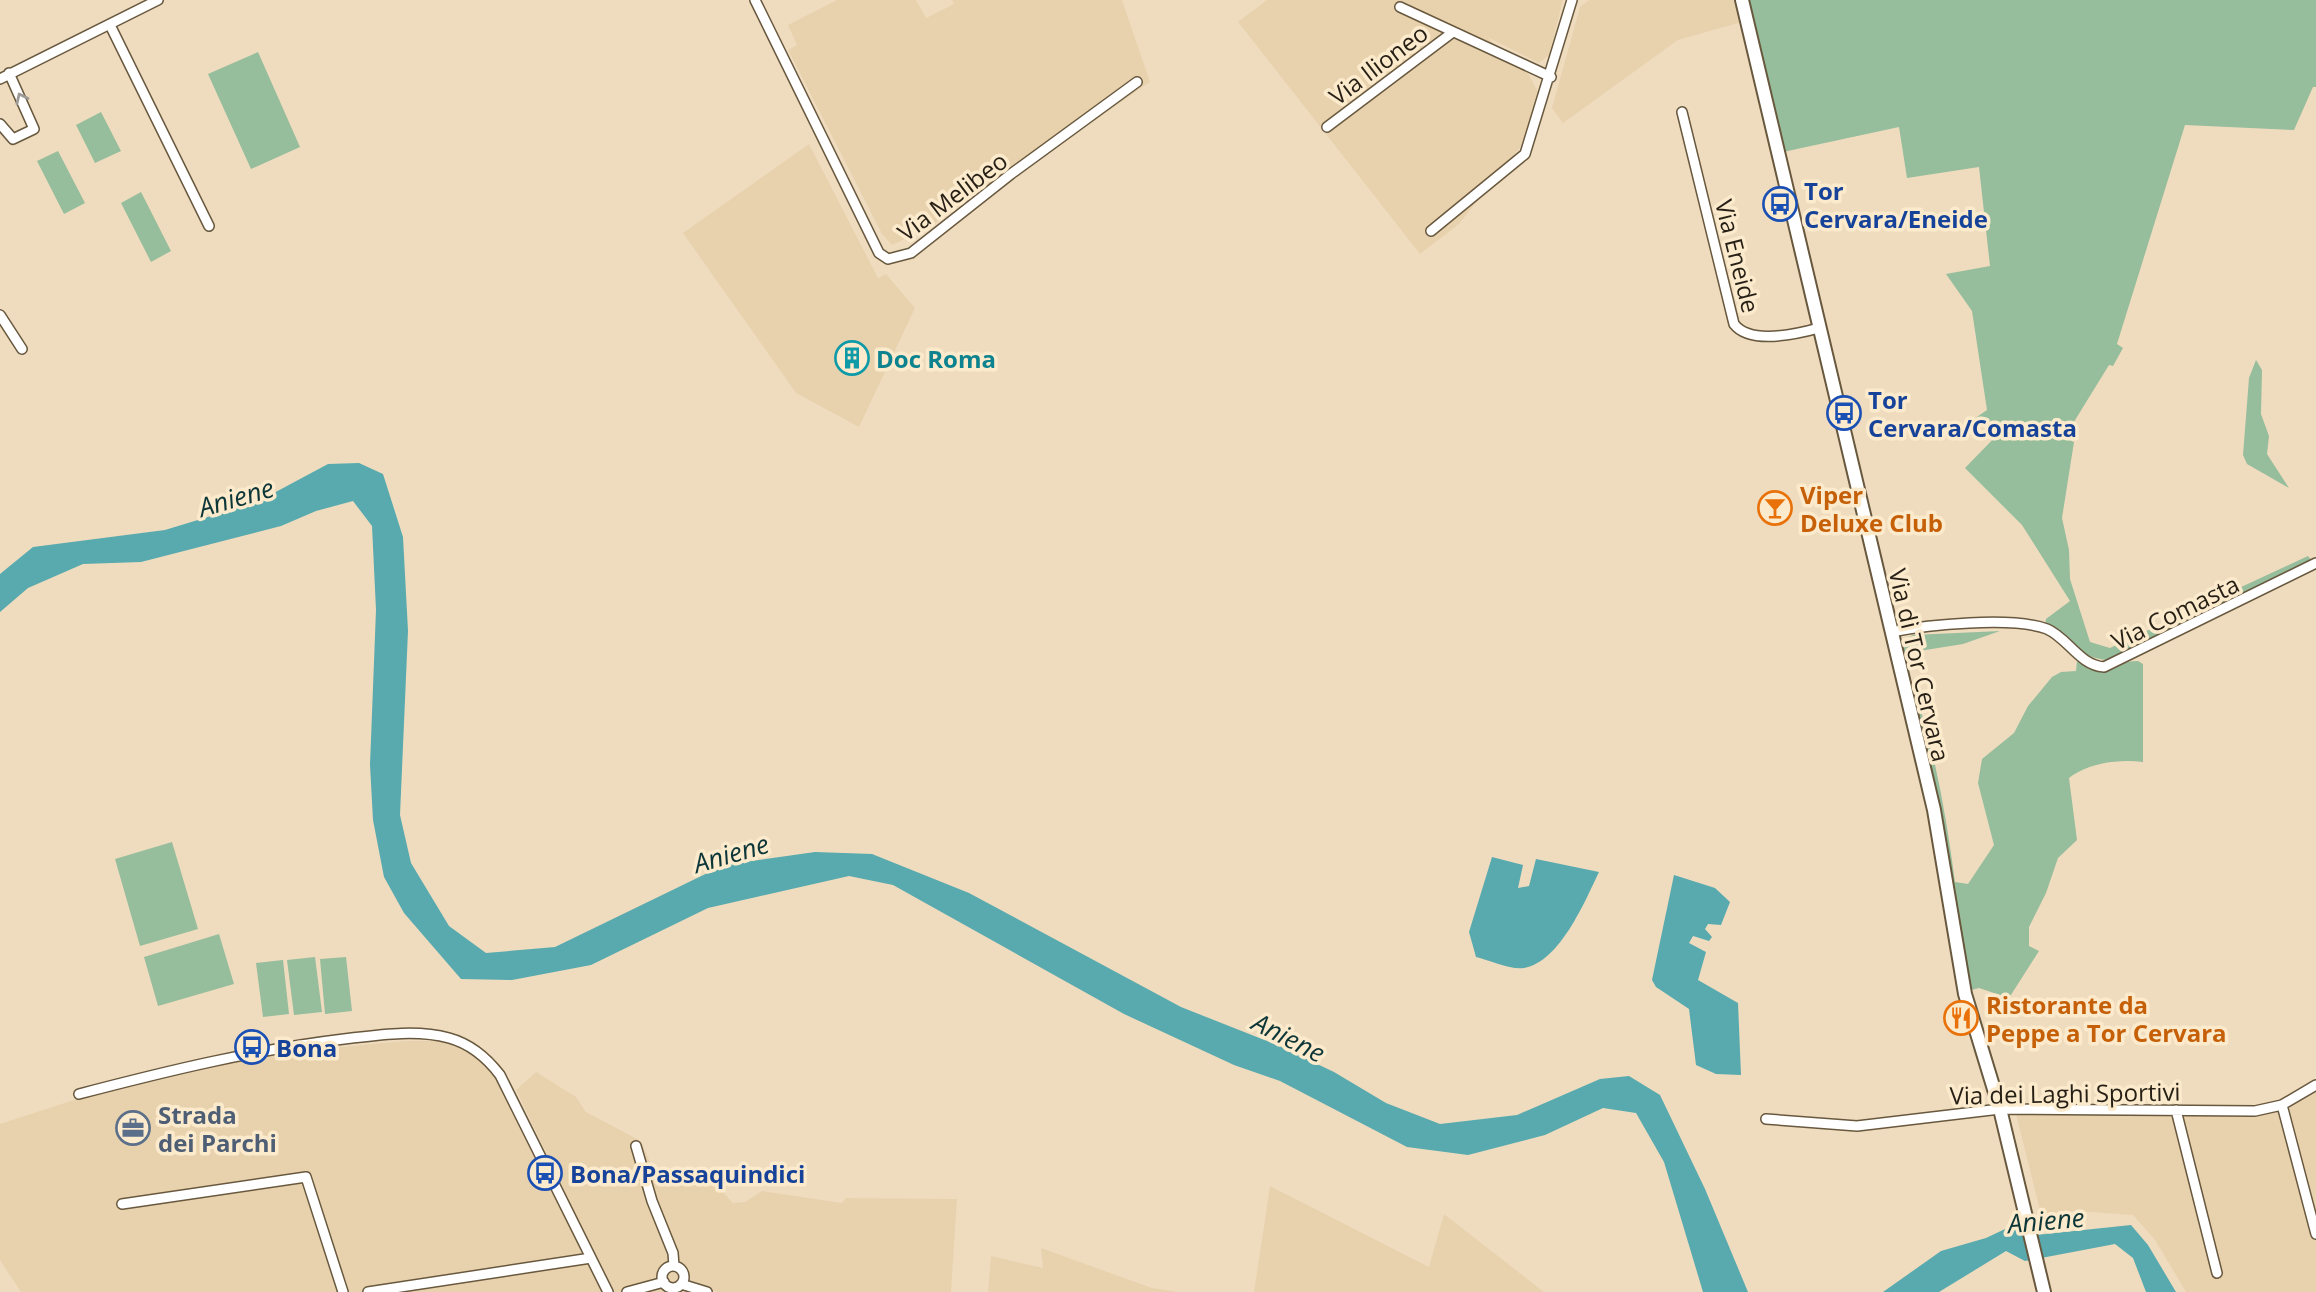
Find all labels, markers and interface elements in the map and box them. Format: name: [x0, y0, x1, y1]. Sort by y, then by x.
street label: Via Ilioneo: [1322, 16, 1434, 112]
one-way arrow: [15, 93, 29, 106]
street label: Via Melibeo: [890, 144, 1014, 248]
place label: Tor Cervara/Eneide: [1804, 174, 1988, 235]
bus stop icon: Tor Cervara/Eneide: [1761, 185, 1799, 223]
street label: Via Eneide: [1708, 196, 1768, 316]
building icon: Doc Roma: [833, 339, 871, 377]
place label: Doc Roma: [876, 342, 996, 375]
place label: Tor Cervara/Comasta: [1868, 383, 2077, 444]
bus stop icon: Tor Cervara/Comasta: [1825, 394, 1863, 432]
water label: Aniene: [192, 469, 278, 525]
place label: Viper Deluxe Club: [1800, 478, 1943, 539]
bar icon: Viper Deluxe Club: [1756, 489, 1794, 527]
street label: Via di Tor Cervara: [1882, 565, 1958, 765]
street label: Via Comasta: [2106, 567, 2244, 657]
water label: Aniene: [687, 825, 773, 881]
place label: Ristorante da Peppe a Tor Cervara: [1986, 988, 2227, 1049]
restaurant icon: Ristorante da Peppe a Tor Cervara: [1942, 999, 1980, 1037]
water label: Aniene: [1245, 1003, 1332, 1071]
bus stop icon: Bona: [233, 1028, 271, 1066]
place label: Bona: [276, 1031, 337, 1064]
street label: Via dei Laghi Sportivi: [1949, 1074, 2181, 1112]
place label: Strada dei Parchi: [158, 1098, 277, 1159]
office icon: Strada dei Parchi: [114, 1109, 152, 1147]
bus stop icon: Bona/Passaquindici: [526, 1154, 564, 1192]
place label: Bona/Passaquindici: [570, 1157, 805, 1190]
water label: Aniene: [2004, 1199, 2086, 1241]

